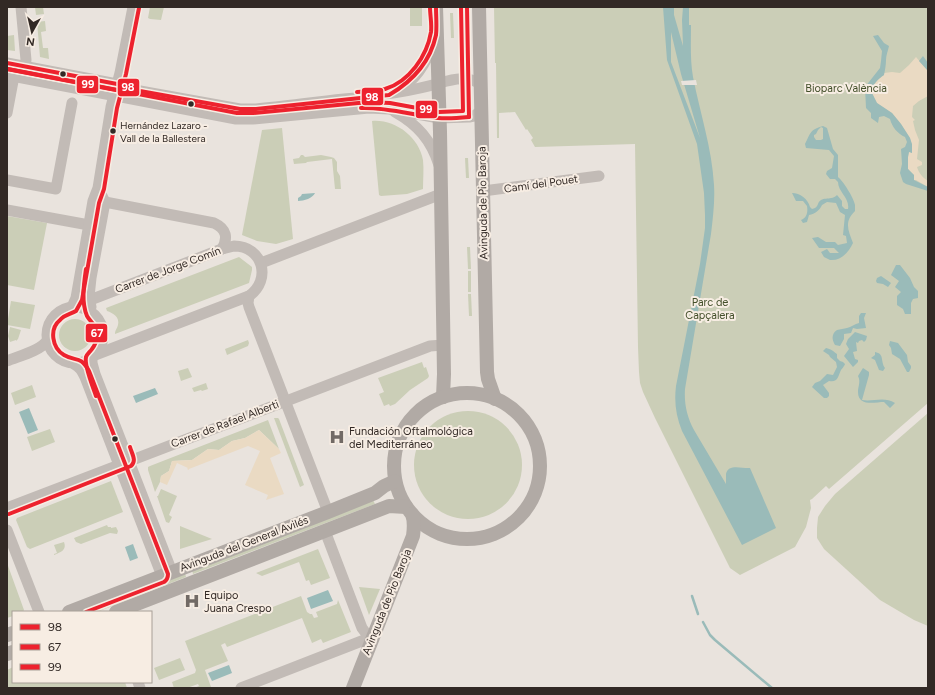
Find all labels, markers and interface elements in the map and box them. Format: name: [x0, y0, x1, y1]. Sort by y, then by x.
north arrow: [12, 12, 52, 52]
text: N: [26, 34, 36, 48]
unlabelled marker: [58, 69, 68, 79]
line badge: 99: [76, 75, 99, 94]
text: 99: [82, 78, 94, 91]
line badge: 98: [117, 78, 140, 97]
text: 98: [121, 81, 135, 94]
park label: Bioparc València: [805, 82, 887, 95]
line badge: 98: [361, 87, 384, 106]
text: 98: [365, 91, 379, 104]
unlabelled marker: [186, 99, 196, 109]
line badge: 99: [415, 100, 438, 119]
text: 99: [420, 103, 432, 116]
place label: Hernández Lazaro - Vall de la Ballestera: [120, 119, 207, 145]
marker: Hernández Lazaro - Vall de la Ballestera: [108, 126, 118, 136]
street label: Avinguda de Pio Baroja: [476, 146, 490, 260]
street label: Camí del Pouet: [503, 172, 579, 196]
street label: Carrer de Jorge Comín: [113, 244, 223, 296]
park label: Parc de Capçalera: [685, 296, 735, 322]
line badge: 67: [85, 323, 108, 343]
text: 67: [91, 327, 103, 340]
street label: Carrer de Rafael Alberti: [169, 397, 281, 451]
place label: Fundación Oftalmológica del Mediterráneo: [349, 425, 473, 451]
hospital icon: Fundación Oftalmológica del Mediterráneo: [328, 428, 346, 446]
unlabelled marker: [110, 434, 120, 444]
street label: Avinguda del General Avilés: [178, 513, 310, 575]
street label: Avinguda de Pio Baroja: [360, 547, 414, 657]
place label: Equipo Juana Crespo: [204, 589, 272, 615]
hospital icon: Equipo Juana Crespo: [183, 592, 201, 610]
legend: [12, 611, 152, 683]
text: 98: [48, 620, 62, 634]
text: 67: [48, 640, 62, 654]
text: 99: [48, 660, 62, 674]

